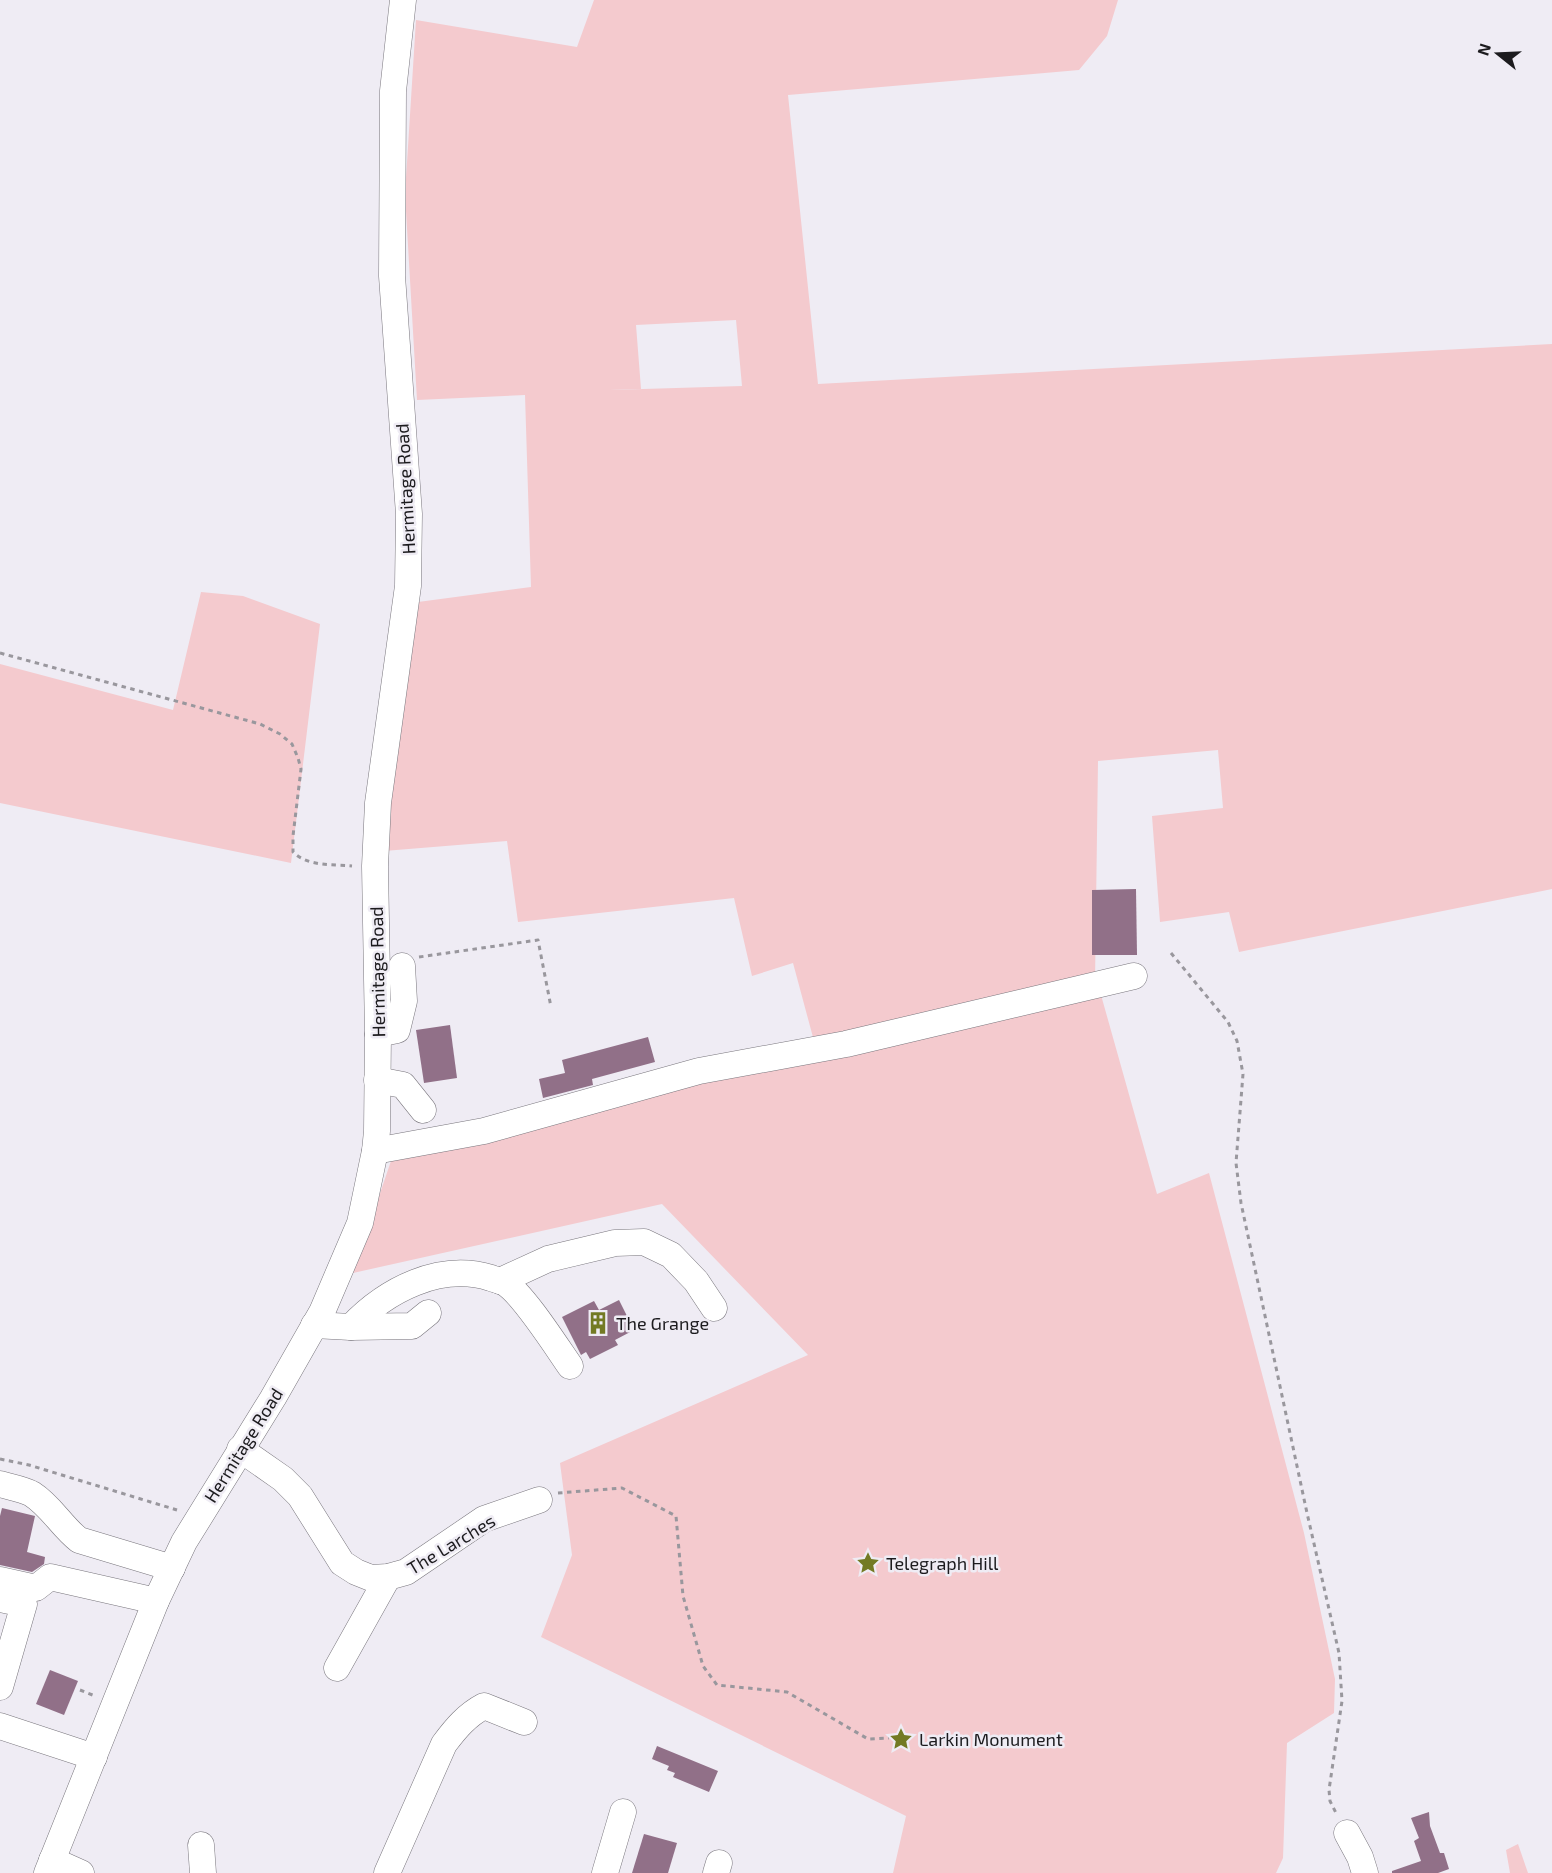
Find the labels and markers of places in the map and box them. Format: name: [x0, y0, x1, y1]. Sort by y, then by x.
building icon: The Grange: [585, 1310, 611, 1336]
place label: The Grange: [616, 1312, 709, 1334]
place icon: Telegraph Hill: [855, 1550, 881, 1576]
place label: Telegraph Hill: [886, 1552, 999, 1574]
place icon: Larkin Monument: [888, 1726, 914, 1752]
place label: Larkin Monument: [919, 1728, 1063, 1750]

